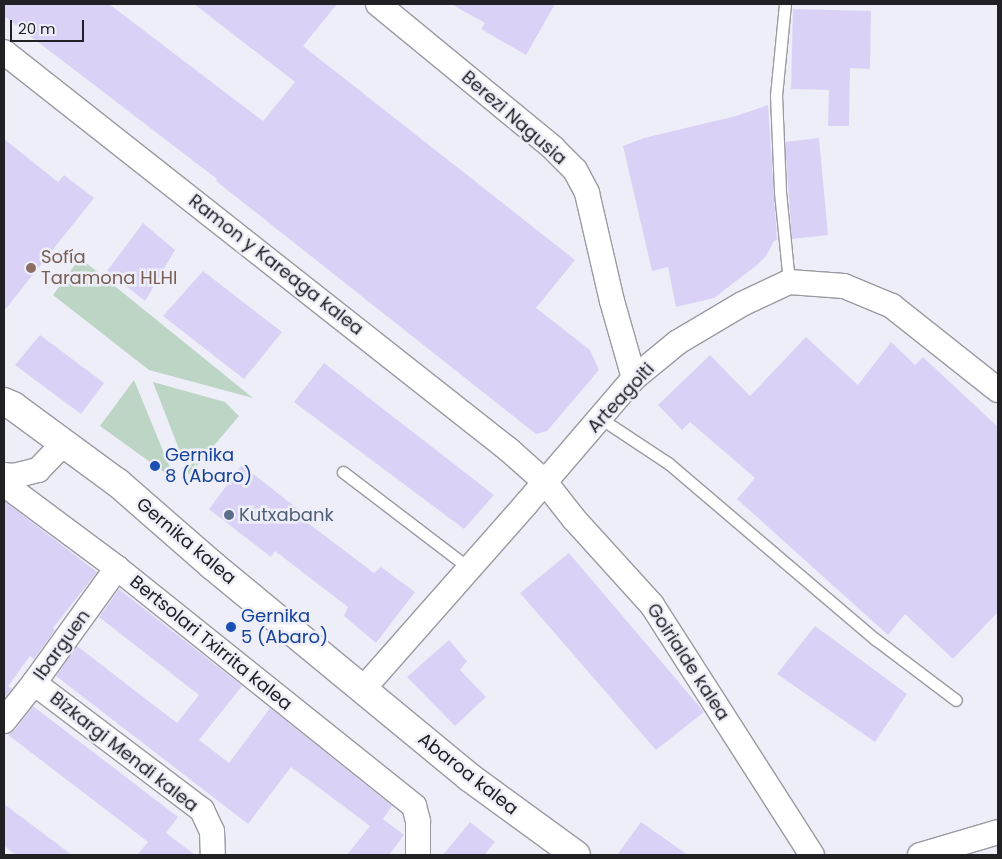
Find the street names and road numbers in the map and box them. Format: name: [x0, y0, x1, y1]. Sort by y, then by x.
street label: Berezi Nagusia: [457, 67, 571, 169]
street label: Ramon y Kareaga kalea: [184, 190, 368, 340]
street label: Arteagoiti: [583, 359, 659, 437]
street label: Gernika kalea: [132, 493, 240, 589]
street label: Bertsolari Txirrita kalea: [126, 571, 296, 715]
street label: Goirialde kalea: [642, 600, 734, 724]
street label: Ibarguen: [29, 606, 95, 684]
street label: Bizkargi Mendi kalea: [46, 687, 202, 817]
street label: Abaroa kalea: [414, 728, 522, 820]

